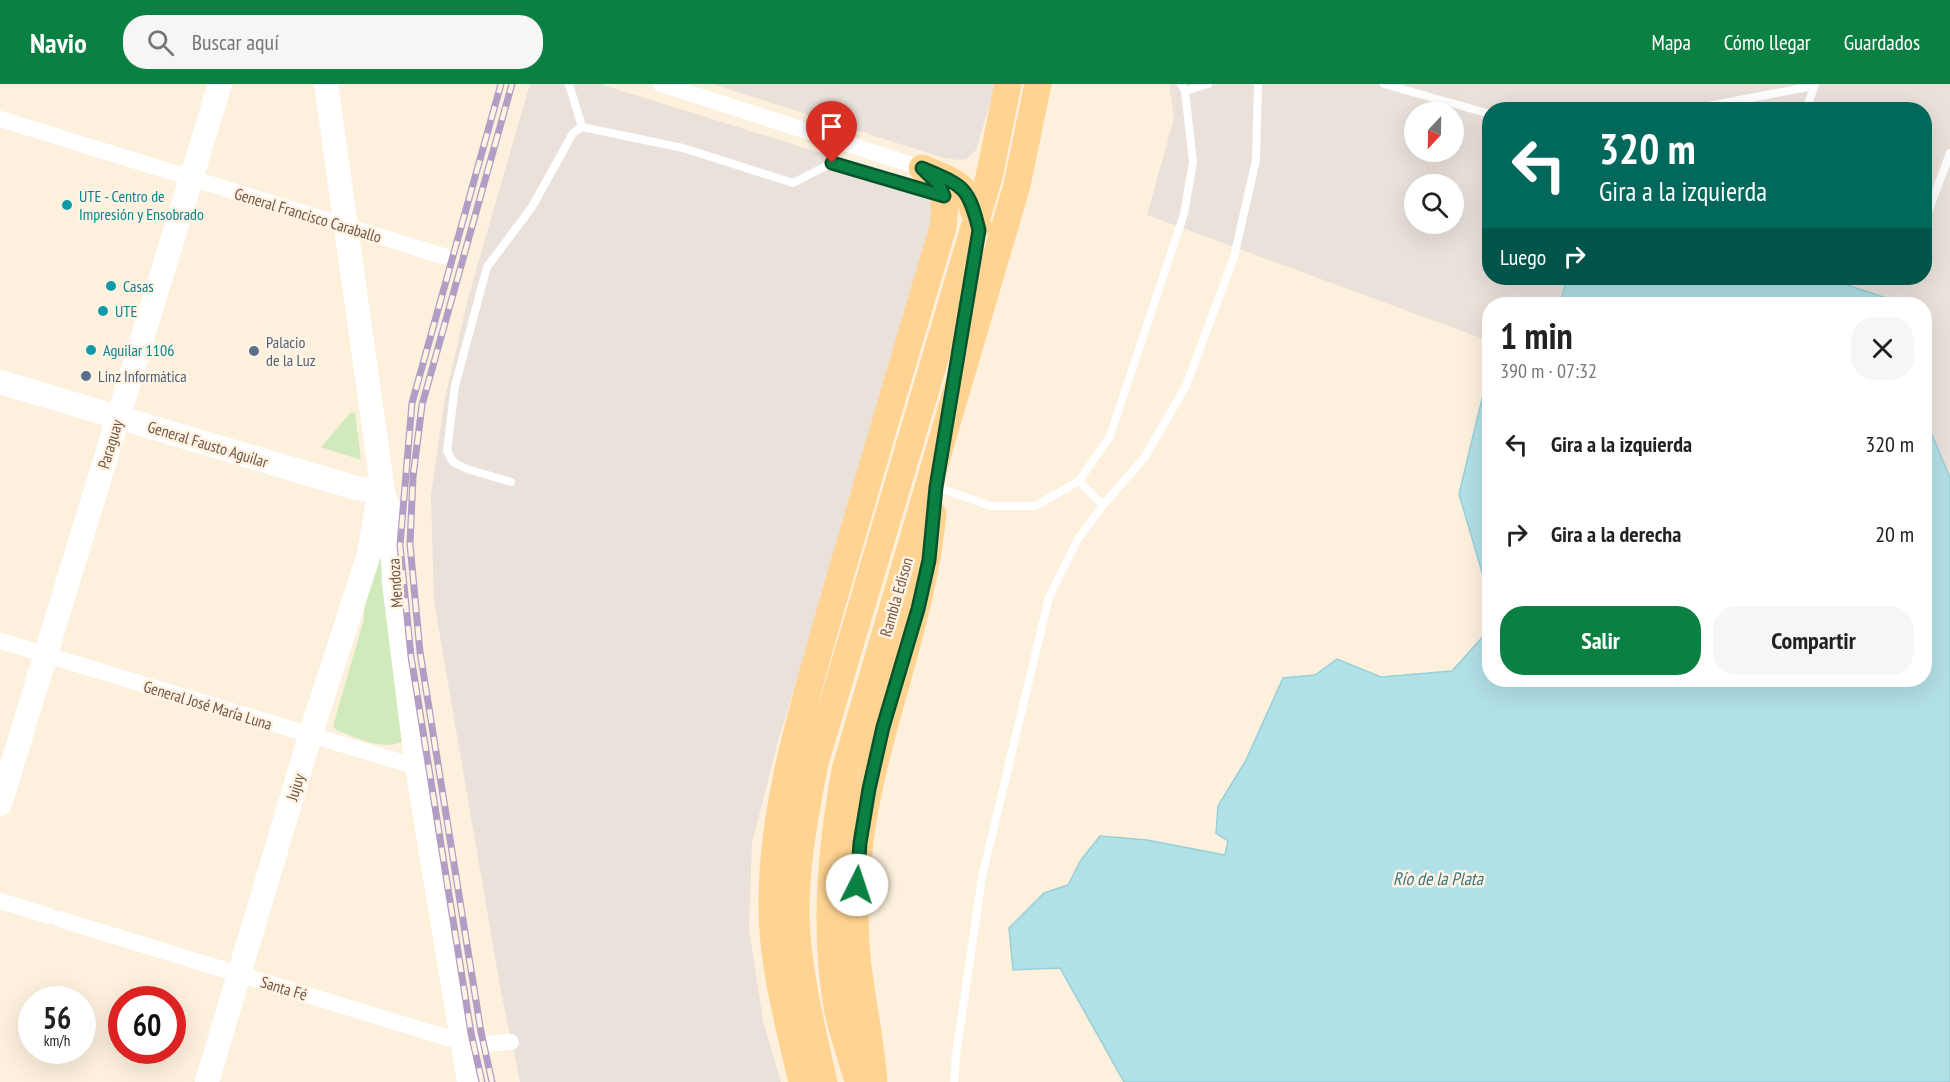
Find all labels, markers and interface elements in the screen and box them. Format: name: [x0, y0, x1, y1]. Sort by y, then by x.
search box: [123, 15, 543, 69]
text: Navio: [30, 24, 87, 61]
icon: search: [144, 26, 177, 59]
text: Buscar aquí: [192, 28, 279, 56]
text: Mapa: [1652, 29, 1691, 56]
text: Cómo llegar: [1724, 29, 1811, 56]
text: Guardados: [1844, 29, 1920, 56]
pin: [806, 101, 857, 163]
north arrow: [1404, 102, 1464, 162]
map controls: [1404, 102, 1464, 234]
icon: arrive: [815, 110, 848, 143]
text: 320 m: [1599, 121, 1696, 176]
icon: left: [1500, 126, 1578, 204]
button: search: [1404, 174, 1464, 234]
text: Gira a la izquierda: [1599, 174, 1767, 208]
street label: General Francisco Caraballo: [232, 183, 384, 247]
place label: UTE - Centro de Impresión y Ensobrado: [79, 186, 204, 224]
marker: UTE - Centro de Impresión y Ensobrado: [60, 198, 74, 212]
icon: right: [1558, 240, 1591, 273]
text: Luego: [1500, 243, 1546, 271]
place label: Casas: [123, 276, 154, 296]
marker: Casas: [104, 279, 118, 293]
place label: UTE: [115, 301, 137, 321]
marker: UTE: [96, 304, 110, 318]
text: 1 min: [1500, 312, 1573, 359]
button: close: [1851, 317, 1914, 380]
place label: Palacio de la Luz: [266, 332, 316, 370]
place label: Aguilar 1106: [103, 340, 174, 360]
marker: Aguilar 1106: [84, 343, 98, 357]
marker: Palacio de la Luz: [247, 344, 261, 358]
text: 390 m · 07:32: [1500, 358, 1597, 384]
place label: Linz Informática: [98, 366, 187, 386]
marker: Linz Informática: [79, 369, 93, 383]
street label: General Fausto Aguilar: [145, 416, 271, 472]
street label: Paraguay: [93, 417, 127, 471]
icon: left: [1500, 428, 1533, 461]
text: Gira a la izquierda: [1551, 430, 1692, 458]
text: 320 m: [1865, 430, 1914, 458]
icon: right: [1500, 518, 1533, 551]
text: Gira a la derecha: [1551, 520, 1681, 548]
text: 20 m: [1875, 520, 1914, 548]
street label: Rambla Edison: [875, 555, 917, 639]
street label: Mendoza: [383, 558, 407, 608]
button: Salir: [1500, 606, 1701, 675]
button: Compartir: [1713, 606, 1914, 675]
street label: General José María Luna: [141, 676, 275, 734]
street label: Jujuy: [281, 771, 309, 804]
position arrow: [825, 853, 889, 917]
water label: Río de la Plata: [1393, 867, 1484, 890]
street label: Santa Fé: [258, 971, 310, 1005]
speed limit sign: 60: [108, 986, 186, 1064]
text: 56: [43, 998, 71, 1037]
text: km/h: [44, 1031, 70, 1050]

